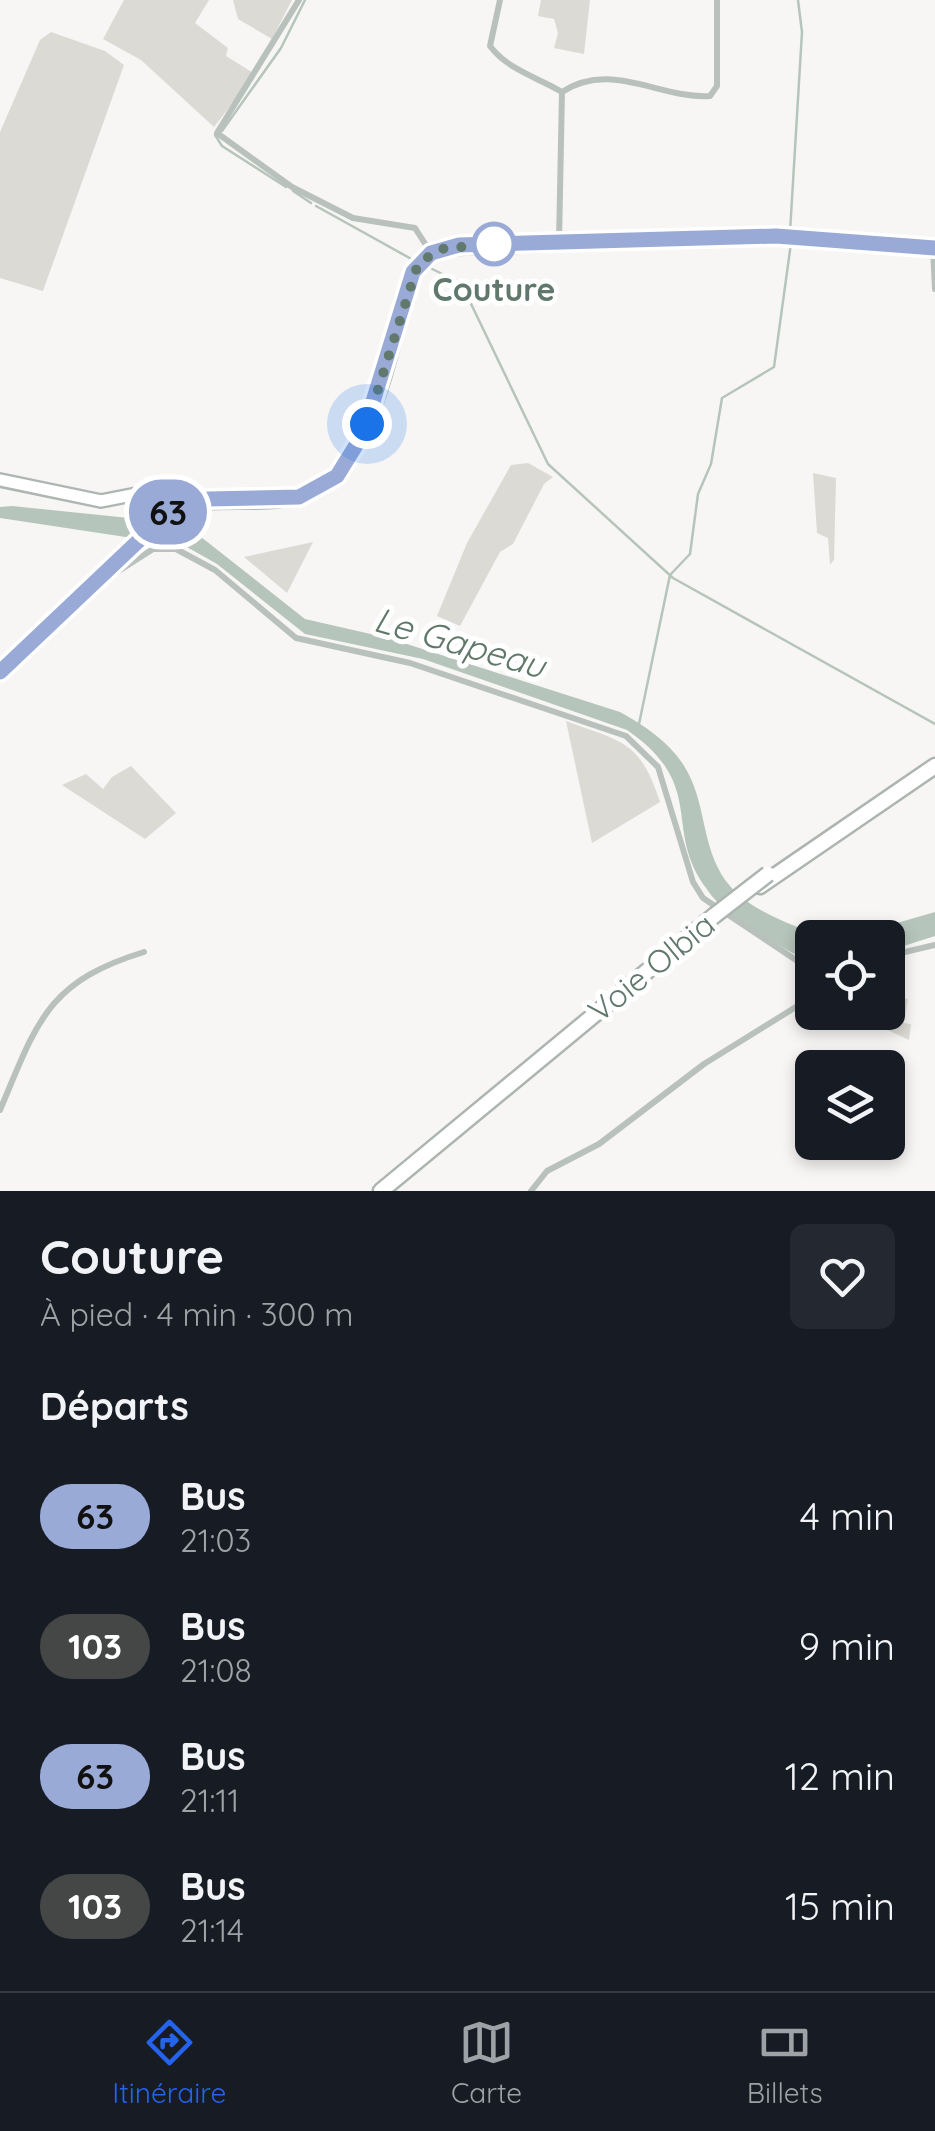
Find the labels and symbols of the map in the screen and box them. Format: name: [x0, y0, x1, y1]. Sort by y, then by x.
marker: Couture: [473, 223, 515, 265]
place label: Couture: [433, 269, 555, 309]
your location: [342, 399, 392, 449]
line badge: 63: [123, 480, 213, 544]
water label: Le Gapeau: [369, 597, 553, 688]
street label: Voie Olbia: [580, 904, 722, 1030]

